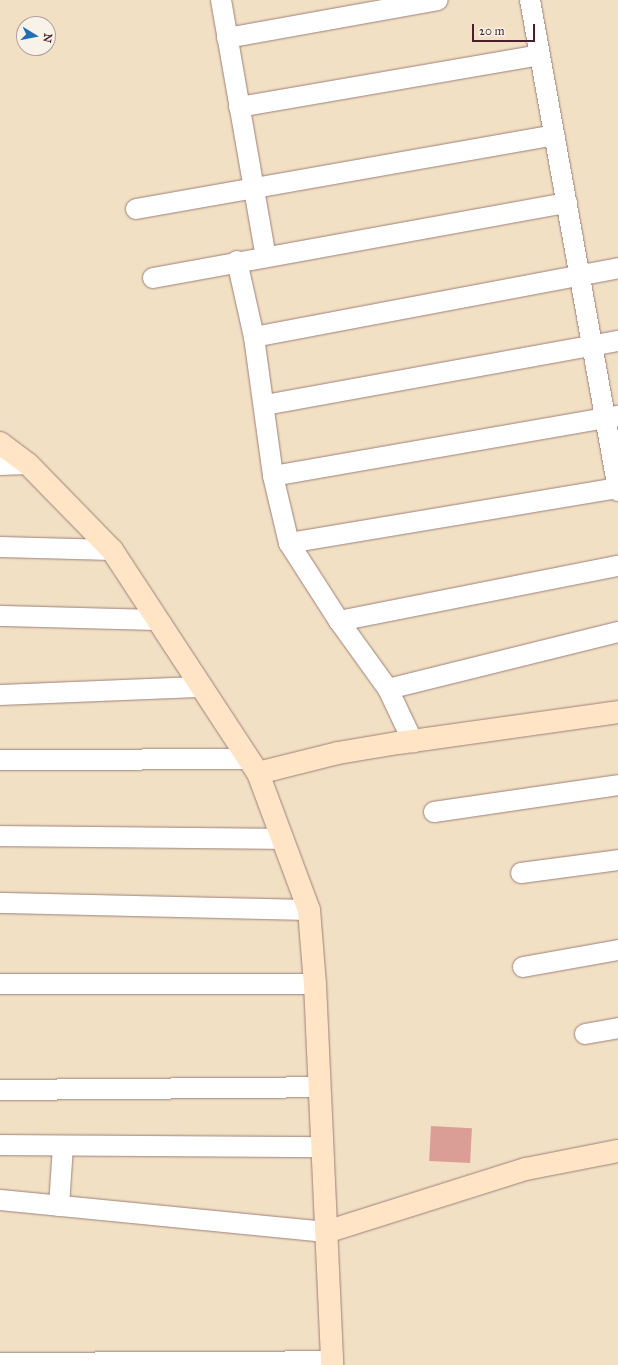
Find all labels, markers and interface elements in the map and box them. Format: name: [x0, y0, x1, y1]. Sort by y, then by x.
north arrow: [16, 16, 56, 56]
scale bar: [474, 16, 537, 42]
text: 20 m: [479, 24, 505, 38]
text: N: [40, 32, 55, 44]

